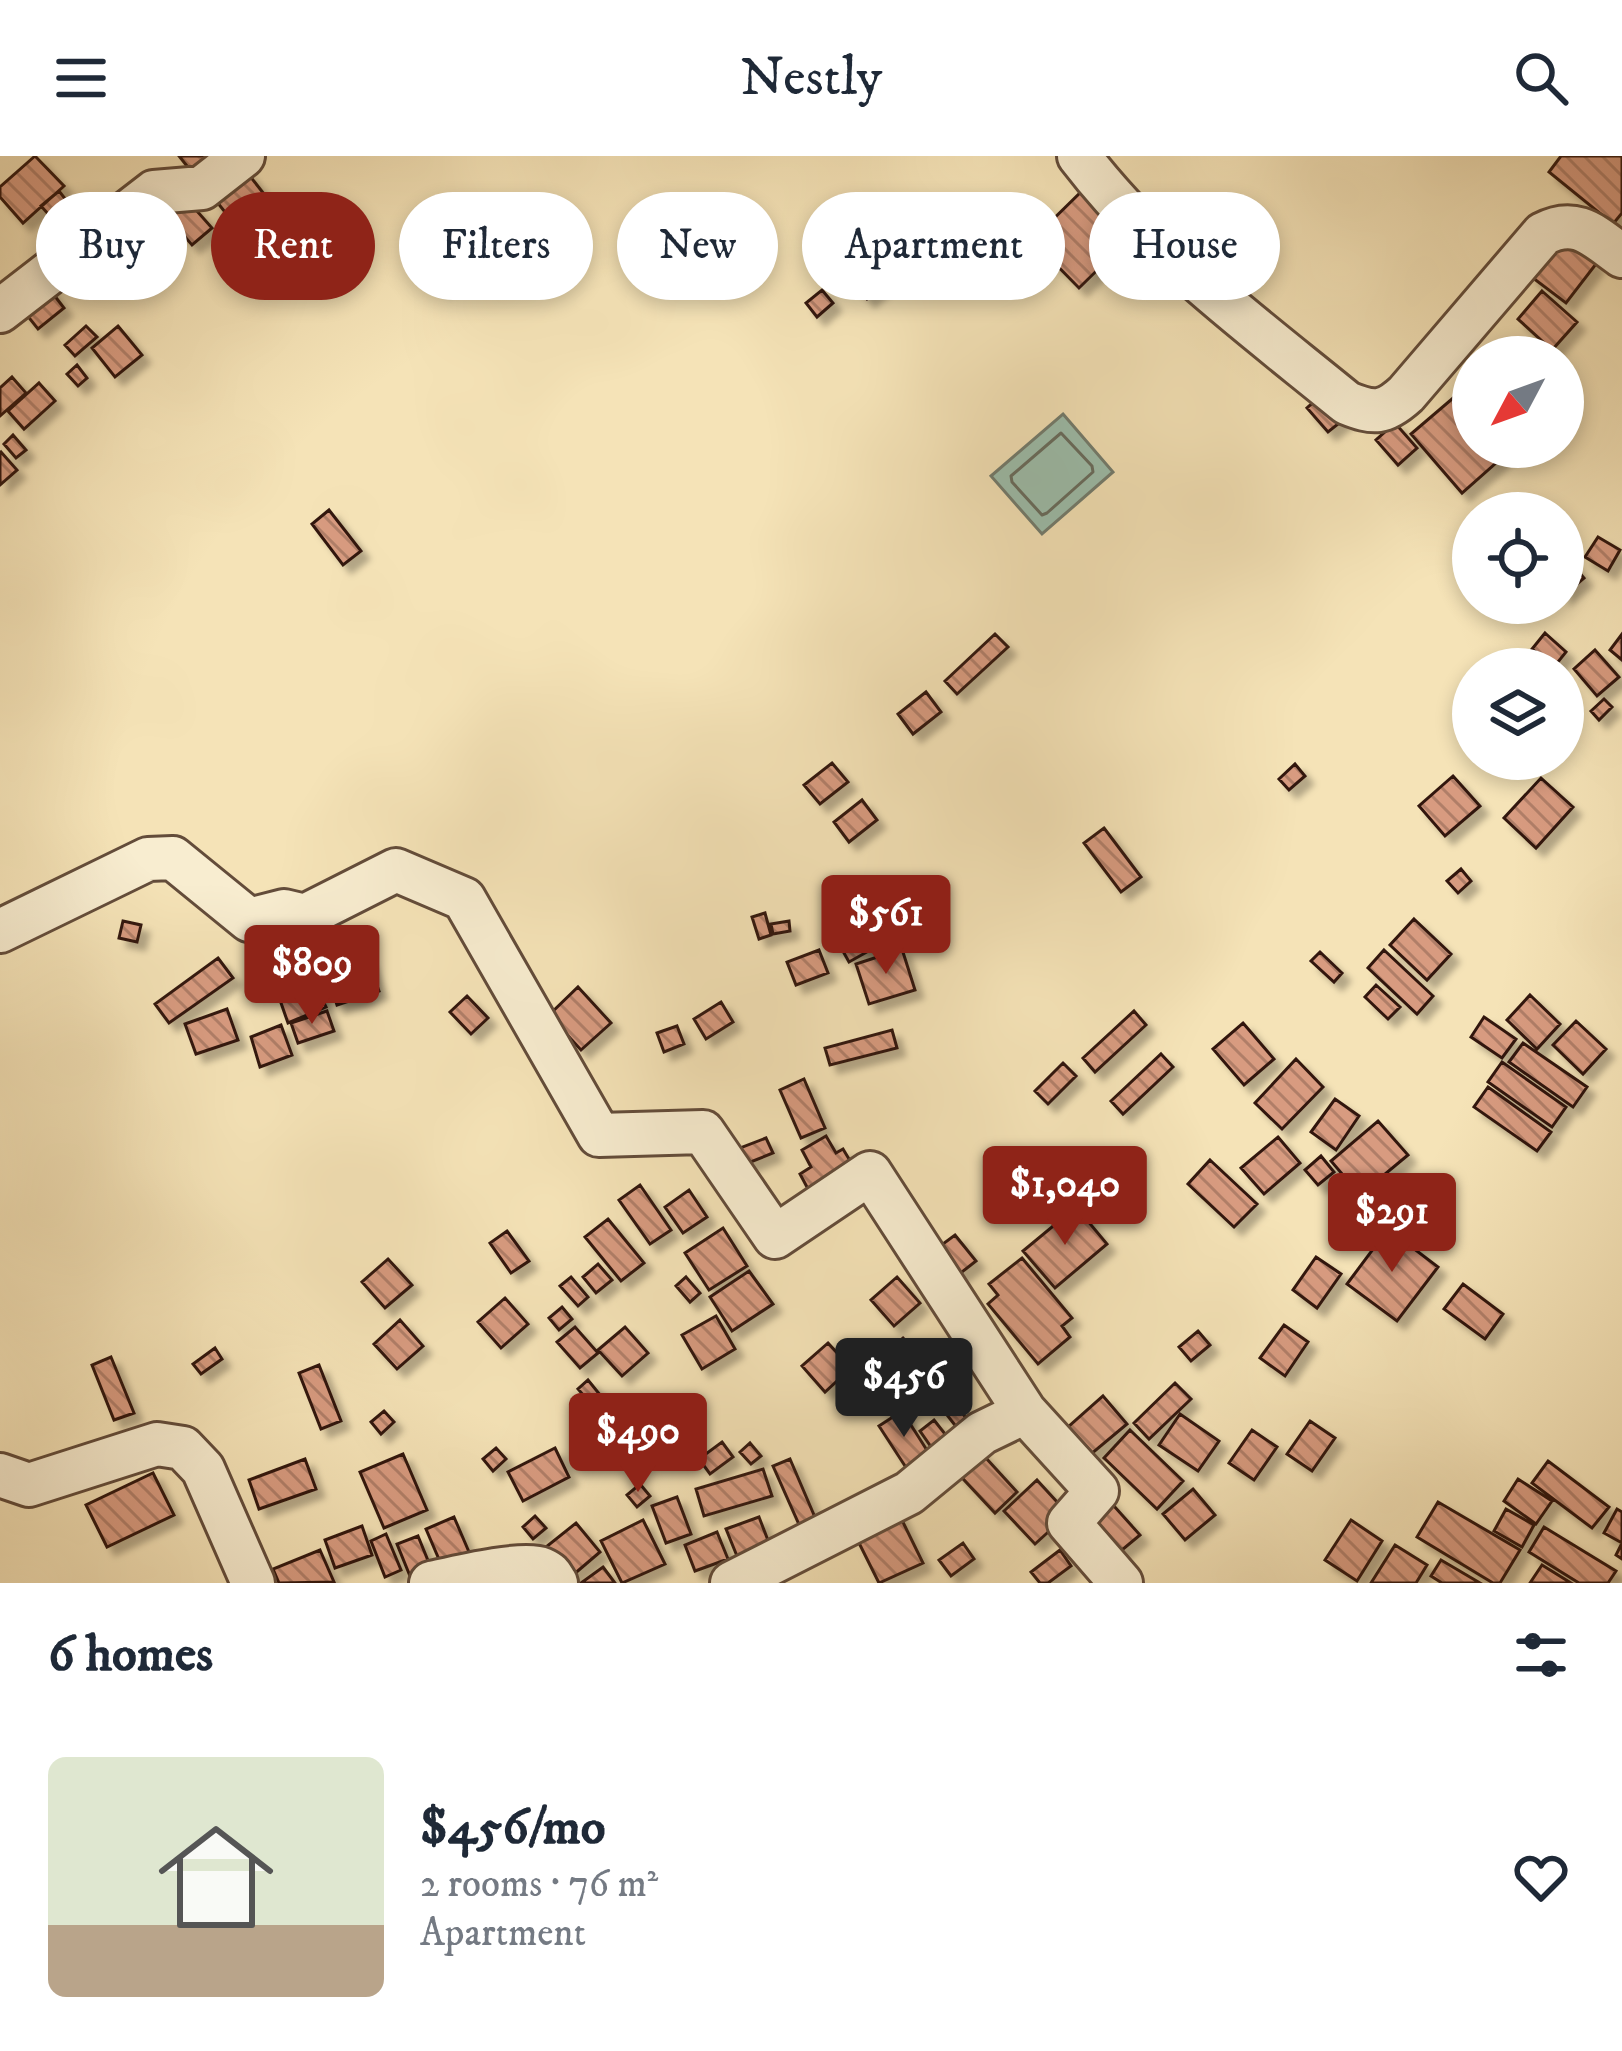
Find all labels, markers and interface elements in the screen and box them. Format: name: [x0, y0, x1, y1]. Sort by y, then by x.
icon: menu: [48, 45, 114, 111]
text: Nestly: [740, 45, 882, 112]
icon: search: [1508, 45, 1574, 111]
chip: Buy: [36, 192, 187, 300]
chip: Rent: [211, 192, 375, 300]
chip: Filters: [399, 192, 593, 300]
chip: New: [617, 192, 778, 300]
chip: Apartment: [802, 192, 1065, 300]
chip: House: [1089, 192, 1280, 300]
north arrow: [1452, 336, 1584, 468]
map controls: [1452, 336, 1584, 780]
button: locate: [1452, 492, 1584, 624]
button: layers: [1452, 648, 1584, 780]
pin: $561: [815, 875, 957, 977]
text: $561: [848, 889, 924, 938]
pin: $809: [241, 925, 383, 1027]
text: $809: [271, 939, 353, 988]
pin: $1,040: [967, 1146, 1163, 1248]
text: $1,040: [1010, 1160, 1120, 1209]
pin: $291: [1321, 1173, 1463, 1275]
text: $291: [1355, 1187, 1429, 1236]
pin: $456: [833, 1338, 975, 1440]
text: $456: [862, 1352, 946, 1401]
pin: $490: [567, 1393, 709, 1495]
text: $490: [596, 1407, 680, 1456]
icon: filters: [1508, 1622, 1574, 1688]
text: 6 homes: [48, 1623, 213, 1687]
text: $456/mo: [420, 1796, 606, 1860]
icon: home: [144, 1805, 288, 1949]
icon: heart: [1508, 1844, 1574, 1910]
text: 2 rooms · 76 m²: [420, 1860, 658, 1909]
text: Apartment: [420, 1909, 586, 1958]

